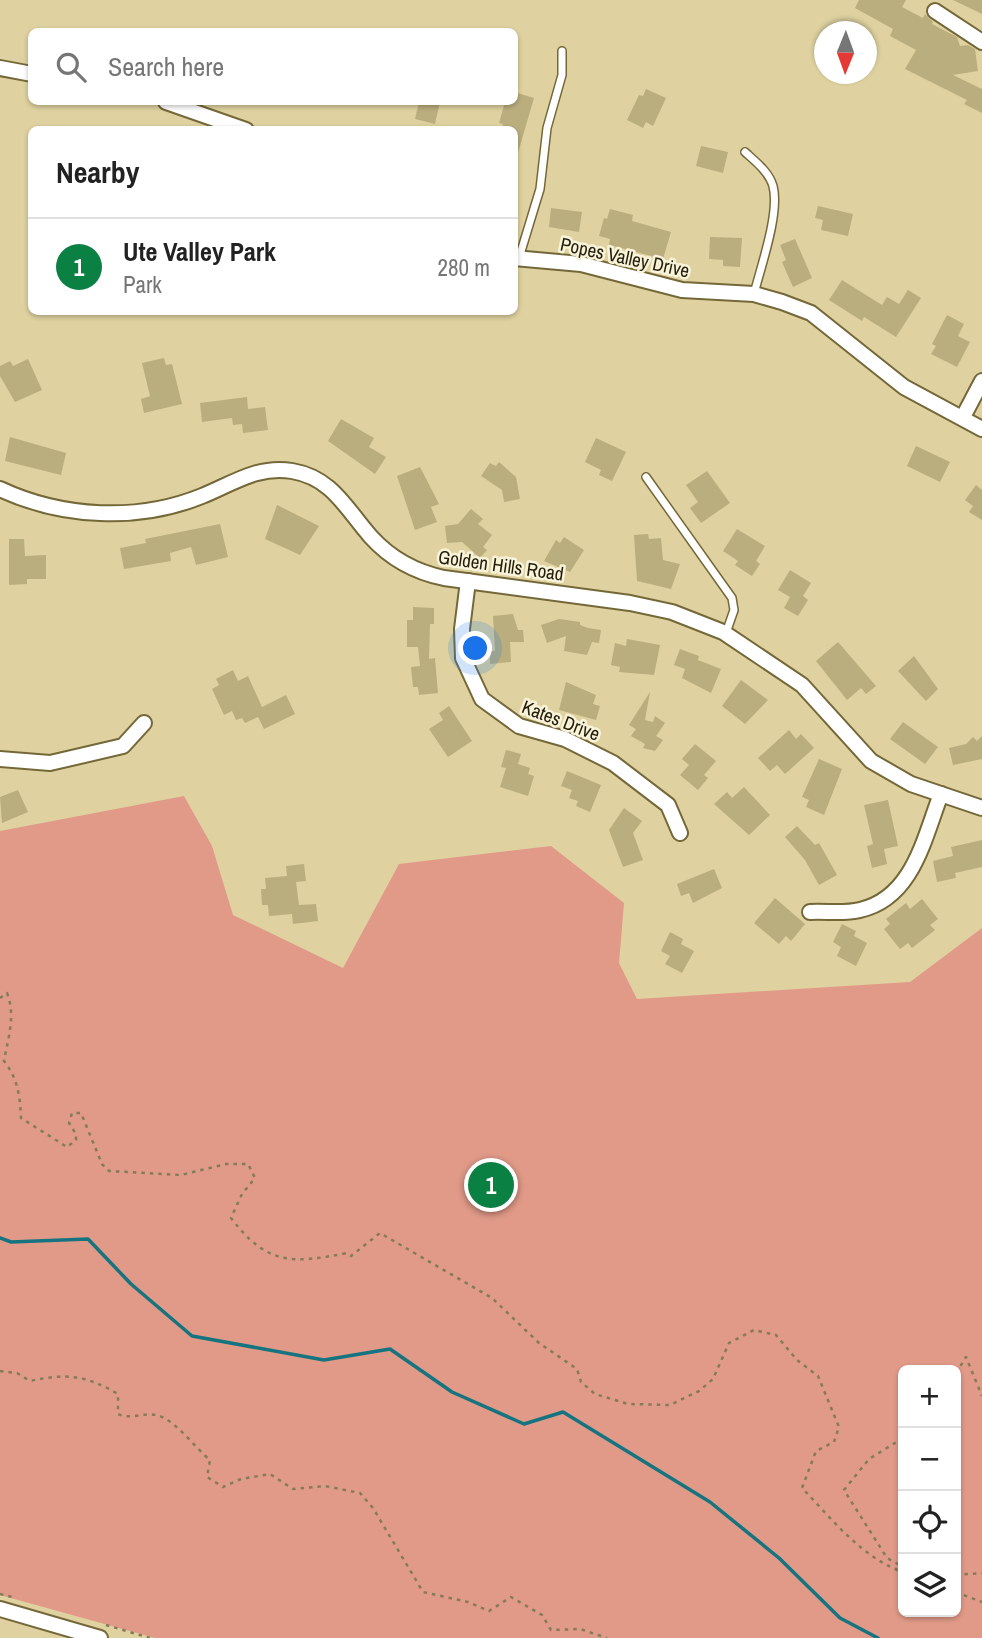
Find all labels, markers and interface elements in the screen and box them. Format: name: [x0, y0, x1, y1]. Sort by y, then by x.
north arrow: [814, 21, 877, 84]
search box: [28, 28, 518, 105]
icon: search: [52, 48, 90, 86]
text: Search here: [108, 49, 224, 84]
text: Nearby: [56, 152, 139, 192]
street label: Popes Valley Drive: [558, 231, 692, 283]
text: Ute Valley Park: [123, 234, 276, 269]
text: 1: [74, 252, 84, 283]
text: 280 m: [438, 252, 490, 283]
text: Park: [123, 269, 162, 300]
street label: Golden Hills Road: [437, 543, 565, 587]
your location: [458, 631, 492, 665]
street label: Kates Drive: [518, 693, 604, 747]
pin: 1: [468, 1159, 514, 1211]
map controls: [898, 1365, 961, 1617]
button: +: [898, 1365, 961, 1428]
button: −: [898, 1428, 961, 1491]
button: locate: [898, 1491, 961, 1554]
button: layers: [898, 1554, 961, 1617]

